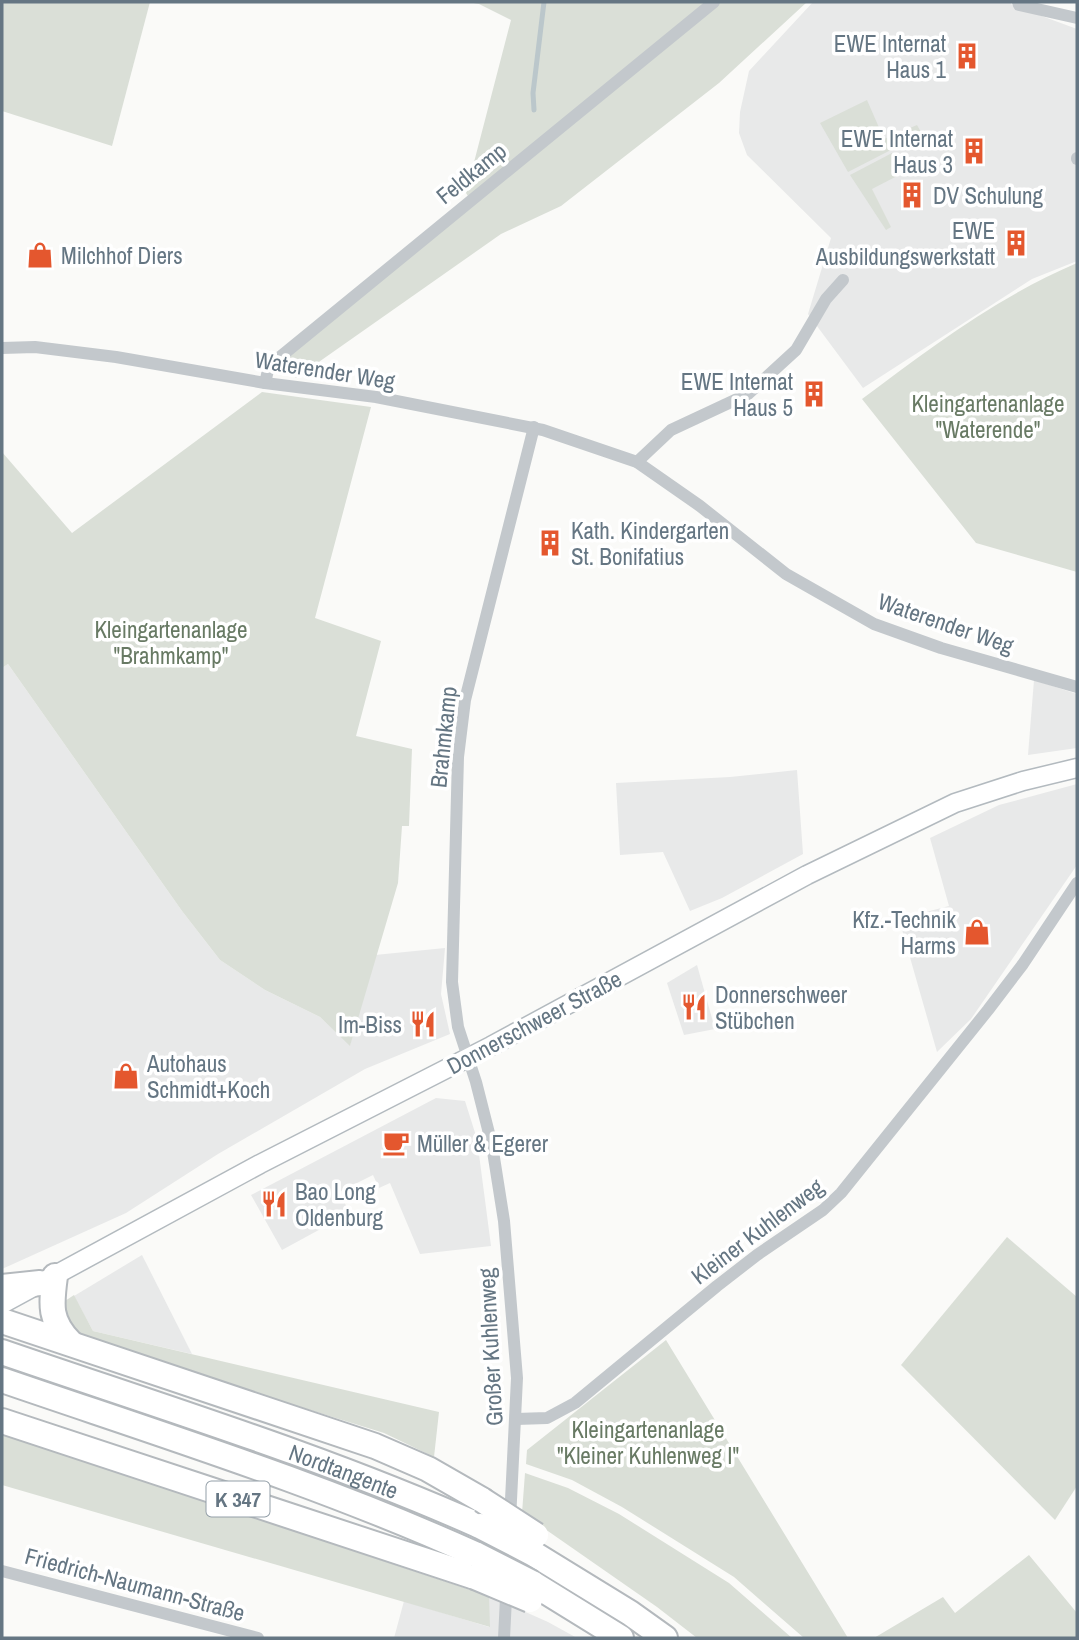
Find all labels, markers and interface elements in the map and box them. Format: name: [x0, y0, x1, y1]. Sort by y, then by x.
place label: EWE Internat Haus 1: [834, 28, 947, 85]
building icon: EWE Internat Haus 1: [952, 41, 982, 71]
place label: EWE Internat Haus 3: [841, 123, 953, 180]
street label: Feldkamp: [429, 135, 513, 211]
building icon: EWE Internat Haus 3: [959, 136, 989, 166]
building icon: DV Schulung: [897, 180, 927, 210]
place label: DV Schulung: [933, 180, 1044, 211]
place label: EWE Ausbildungswerkstatt: [815, 215, 995, 272]
building icon: EWE Ausbildungswerkstatt: [1001, 228, 1031, 258]
shop icon: Milchhof Diers: [25, 240, 55, 270]
place label: Milchhof Diers: [61, 240, 183, 271]
street label: Waterender Weg: [253, 344, 398, 396]
place label: EWE Internat Haus 5: [681, 366, 793, 423]
building icon: EWE Internat Haus 5: [799, 379, 829, 409]
park label: Kleingartenanlage "Waterende": [911, 388, 1065, 445]
place label: Kath. Kindergarten St. Bonifatius: [571, 515, 729, 572]
building icon: Kath. Kindergarten St. Bonifatius: [535, 528, 565, 558]
street label: Waterender Weg: [874, 585, 1018, 661]
park label: Kleingartenanlage "Brahmkamp": [94, 614, 248, 671]
street label: Brahmkamp: [422, 685, 464, 789]
place label: Kfz.-Technik Harms: [852, 904, 957, 961]
shop icon: Kfz.-Technik Harms: [962, 917, 992, 947]
street label: Donnerschweer Straße: [441, 963, 627, 1081]
place label: Donnerschweer Stübchen: [715, 979, 848, 1036]
restaurant icon: Donnerschweer Stübchen: [679, 992, 709, 1022]
place label: Im-Biss: [338, 1009, 402, 1040]
restaurant icon: Im-Biss: [408, 1009, 438, 1039]
place label: Autohaus Schmidt+Koch: [146, 1048, 270, 1105]
shop icon: Autohaus Schmidt+Koch: [111, 1061, 141, 1091]
cafe icon: Müller & Egerer: [381, 1128, 411, 1158]
place label: Müller & Egerer: [417, 1128, 549, 1159]
street label: Kleiner Kuhlenweg: [684, 1171, 830, 1291]
place label: Bao Long Oldenburg: [295, 1176, 384, 1233]
restaurant icon: Bao Long Oldenburg: [259, 1189, 289, 1219]
street label: Großer Kuhlenweg: [470, 1267, 510, 1427]
park label: Kleingartenanlage "Kleiner Kuhlenweg I": [557, 1414, 739, 1471]
street label: Nordtangente: [285, 1436, 403, 1506]
road number: K 347: [206, 1482, 270, 1516]
street label: Friedrich-Naumann-Straße: [22, 1540, 248, 1628]

